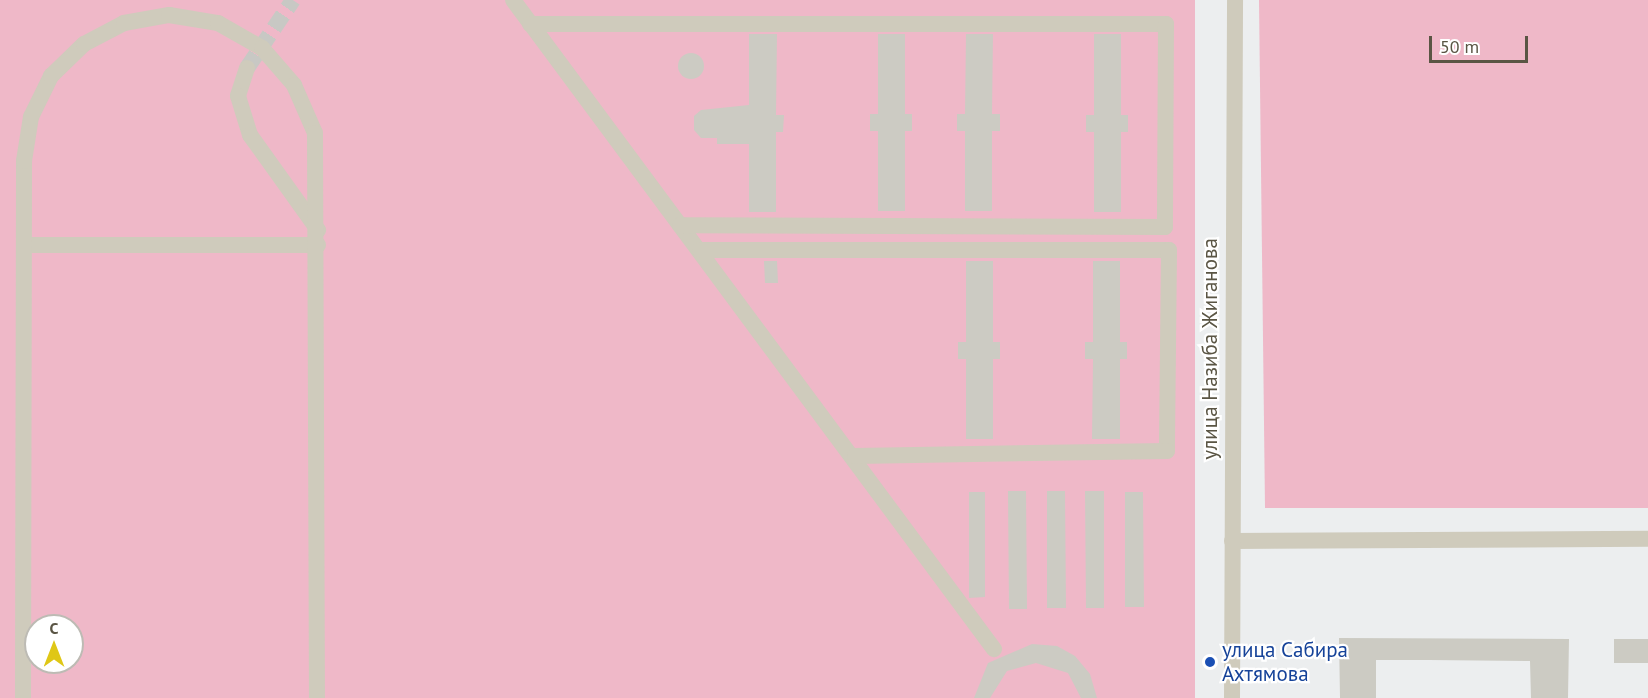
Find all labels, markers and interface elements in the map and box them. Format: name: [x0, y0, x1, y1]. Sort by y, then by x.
scale bar: [1432, 24, 1531, 62]
text: 50 m: [1440, 35, 1479, 58]
street label: улица Назиба Жиганова: [1197, 238, 1223, 460]
north arrow: [24, 614, 84, 674]
text: С: [50, 618, 58, 638]
place label: улица Сабира Ахтямова: [1222, 637, 1348, 687]
marker: улица Сабира Ахтямова: [1203, 655, 1217, 669]

